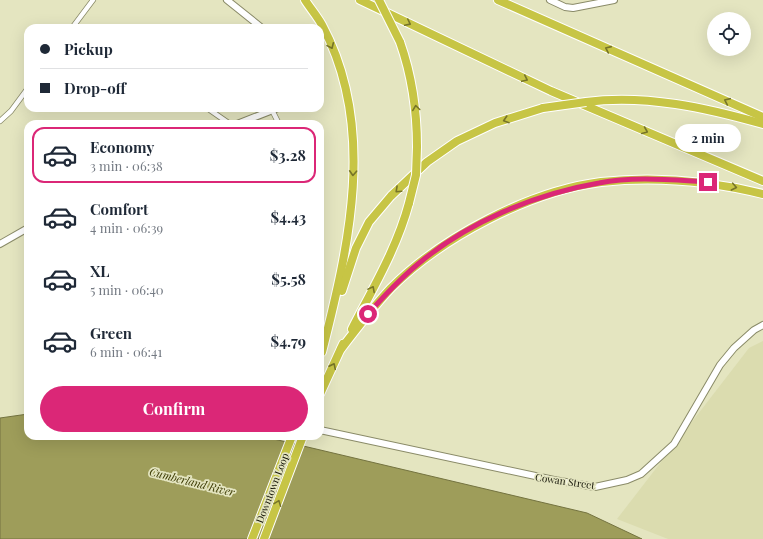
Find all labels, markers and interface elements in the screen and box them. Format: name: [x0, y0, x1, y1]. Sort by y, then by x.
map controls: [707, 12, 751, 56]
button: locate: [707, 12, 751, 56]
one-way arrow: [404, 18, 411, 26]
text: Pickup: [64, 39, 113, 59]
one-way arrow: [326, 42, 334, 49]
one-way arrow: [605, 46, 613, 54]
one-way arrow: [521, 74, 529, 82]
text: Drop-off: [64, 78, 126, 98]
one-way arrow: [724, 98, 731, 106]
one-way arrow: [412, 105, 421, 111]
one-way arrow: [502, 115, 509, 124]
callout: 2 min: [675, 124, 741, 152]
one-way arrow: [640, 126, 648, 134]
text: 2 min: [691, 129, 725, 146]
icon: car: [42, 137, 78, 173]
text: Economy: [90, 137, 154, 157]
text: $3.28: [270, 145, 306, 165]
text: 3 min · 06:38: [90, 157, 163, 174]
one-way arrow: [349, 170, 357, 176]
route end: [699, 173, 717, 191]
one-way arrow: [731, 182, 737, 191]
one-way arrow: [395, 185, 402, 192]
icon: car: [42, 199, 78, 235]
text: Comfort: [90, 199, 148, 219]
text: $4.43: [270, 207, 306, 227]
text: 4 min · 06:39: [90, 219, 163, 236]
icon: car: [42, 261, 78, 297]
text: XL: [90, 261, 110, 281]
text: $5.58: [271, 269, 306, 289]
text: 5 min · 06:40: [90, 281, 164, 298]
one-way arrow: [368, 286, 375, 294]
route start: [359, 305, 377, 323]
icon: car: [42, 323, 78, 359]
text: Green: [90, 323, 132, 343]
text: $4.79: [271, 331, 306, 351]
text: 6 min · 06:41: [90, 343, 162, 360]
one-way arrow: [328, 363, 336, 370]
button: Confirm: [40, 386, 308, 432]
street label: Downtown Loop: [252, 451, 292, 525]
water label: Cumberland River: [148, 464, 237, 499]
street label: Cowan Street: [534, 470, 596, 492]
one-way arrow: [274, 499, 282, 506]

